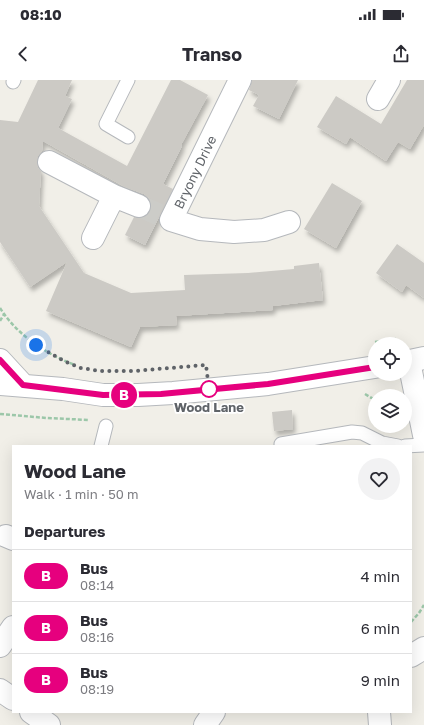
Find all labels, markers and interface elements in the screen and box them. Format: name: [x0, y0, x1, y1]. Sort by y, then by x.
text: 08:10: [20, 5, 62, 23]
icon: back: [12, 43, 34, 65]
text: Transo: [182, 43, 242, 65]
icon: share: [390, 43, 412, 65]
street label: Bryony Drive: [170, 133, 220, 211]
your location: [26, 335, 46, 355]
map controls: [368, 337, 412, 433]
button: locate: [368, 337, 412, 381]
marker: Wood Lane: [200, 380, 218, 398]
line badge: B: [111, 382, 137, 408]
text: B: [119, 386, 129, 403]
button: layers: [368, 389, 412, 433]
place label: Wood Lane: [174, 399, 244, 415]
button: heart: [358, 458, 400, 500]
text: Wood Lane: [24, 459, 126, 482]
text: Walk · 1 min · 50 m: [24, 486, 139, 502]
text: Departures: [24, 522, 105, 540]
text: Bus: [80, 559, 108, 577]
text: B: [41, 567, 51, 584]
text: 4 min: [361, 567, 400, 585]
text: 08:14: [80, 577, 114, 593]
text: Bus: [80, 611, 108, 629]
text: B: [41, 619, 51, 636]
text: 6 min: [361, 619, 400, 637]
text: 08:16: [80, 629, 114, 645]
text: Bus: [80, 663, 108, 681]
text: B: [41, 671, 51, 688]
text: 9 min: [361, 671, 400, 689]
text: 08:19: [80, 681, 114, 697]

